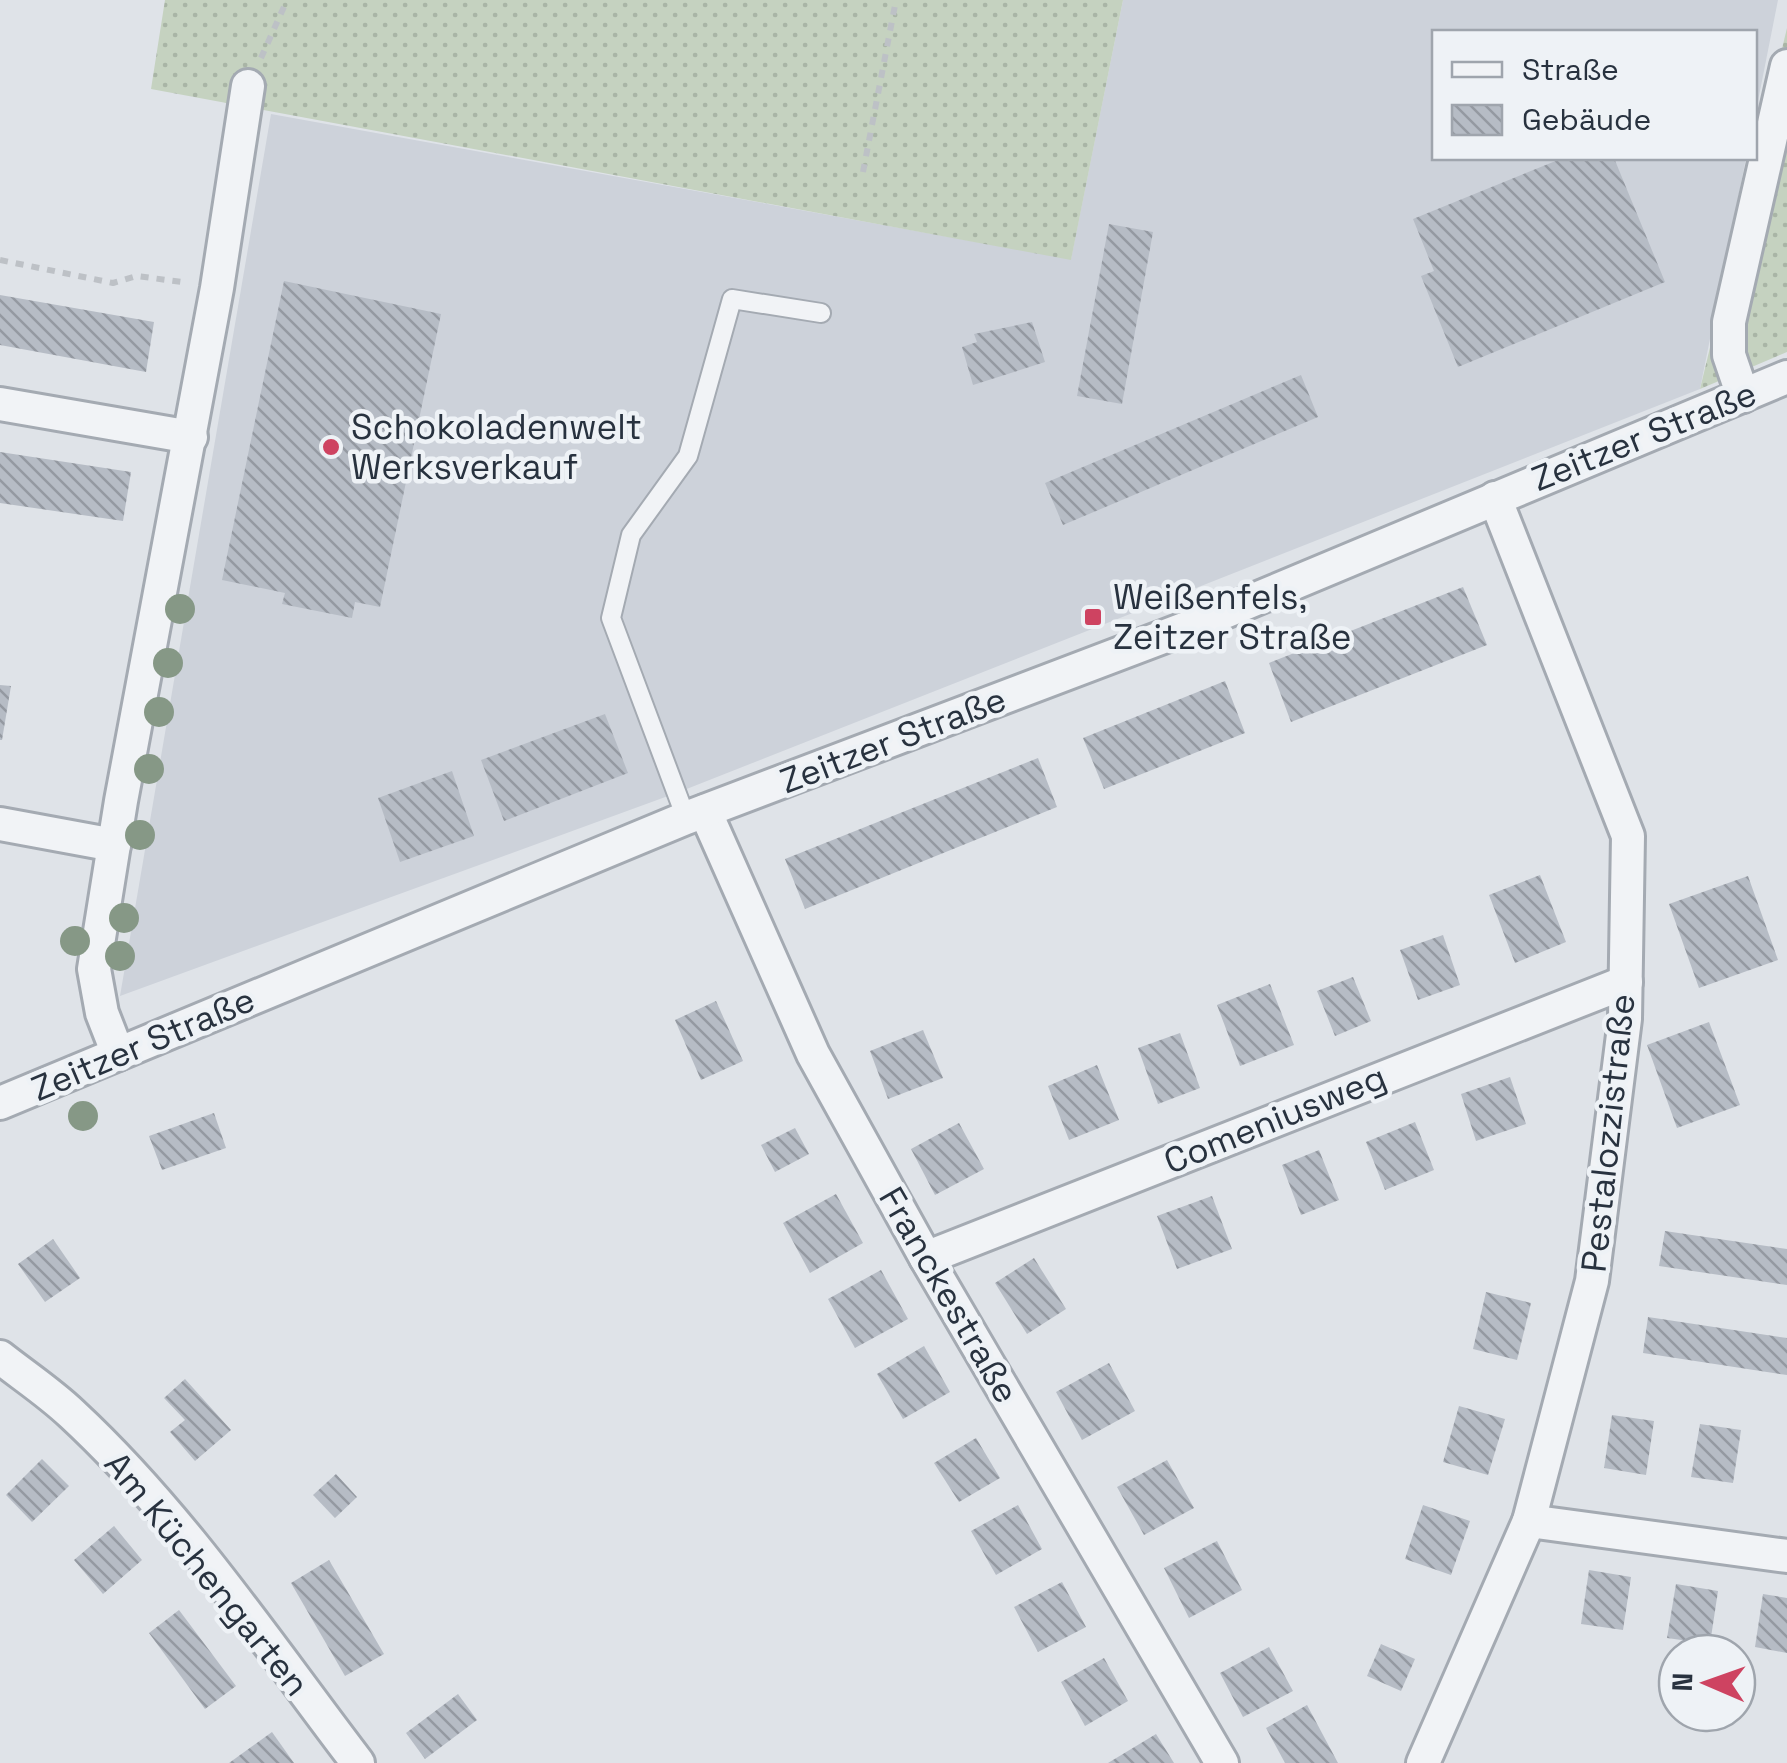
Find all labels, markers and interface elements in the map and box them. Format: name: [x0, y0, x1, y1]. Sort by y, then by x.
legend: [1432, 30, 1757, 160]
text: Straße: [1522, 50, 1619, 89]
text: Gebäude: [1522, 100, 1651, 139]
street label: Zeitzer Straße: [1525, 371, 1763, 501]
place label: Schokoladenwelt Werksverkauf: [351, 405, 642, 489]
marker: Schokoladenwelt Werksverkauf: [320, 436, 342, 458]
place label: Weißenfels, Zeitzer Straße: [1113, 575, 1352, 659]
marker: Weißenfels, Zeitzer Straße: [1082, 606, 1104, 628]
street label: Zeitzer Straße: [774, 677, 1012, 803]
street label: Zeitzer Straße: [25, 977, 261, 1111]
street label: Pestalozzistraße: [1572, 992, 1644, 1274]
street label: Comeniusweg: [1158, 1055, 1392, 1183]
street label: Franckestraße: [869, 1179, 1029, 1411]
street label: Am Küchengarten: [95, 1443, 319, 1705]
north arrow: [1657, 1633, 1757, 1733]
text: N: [1664, 1672, 1700, 1692]

